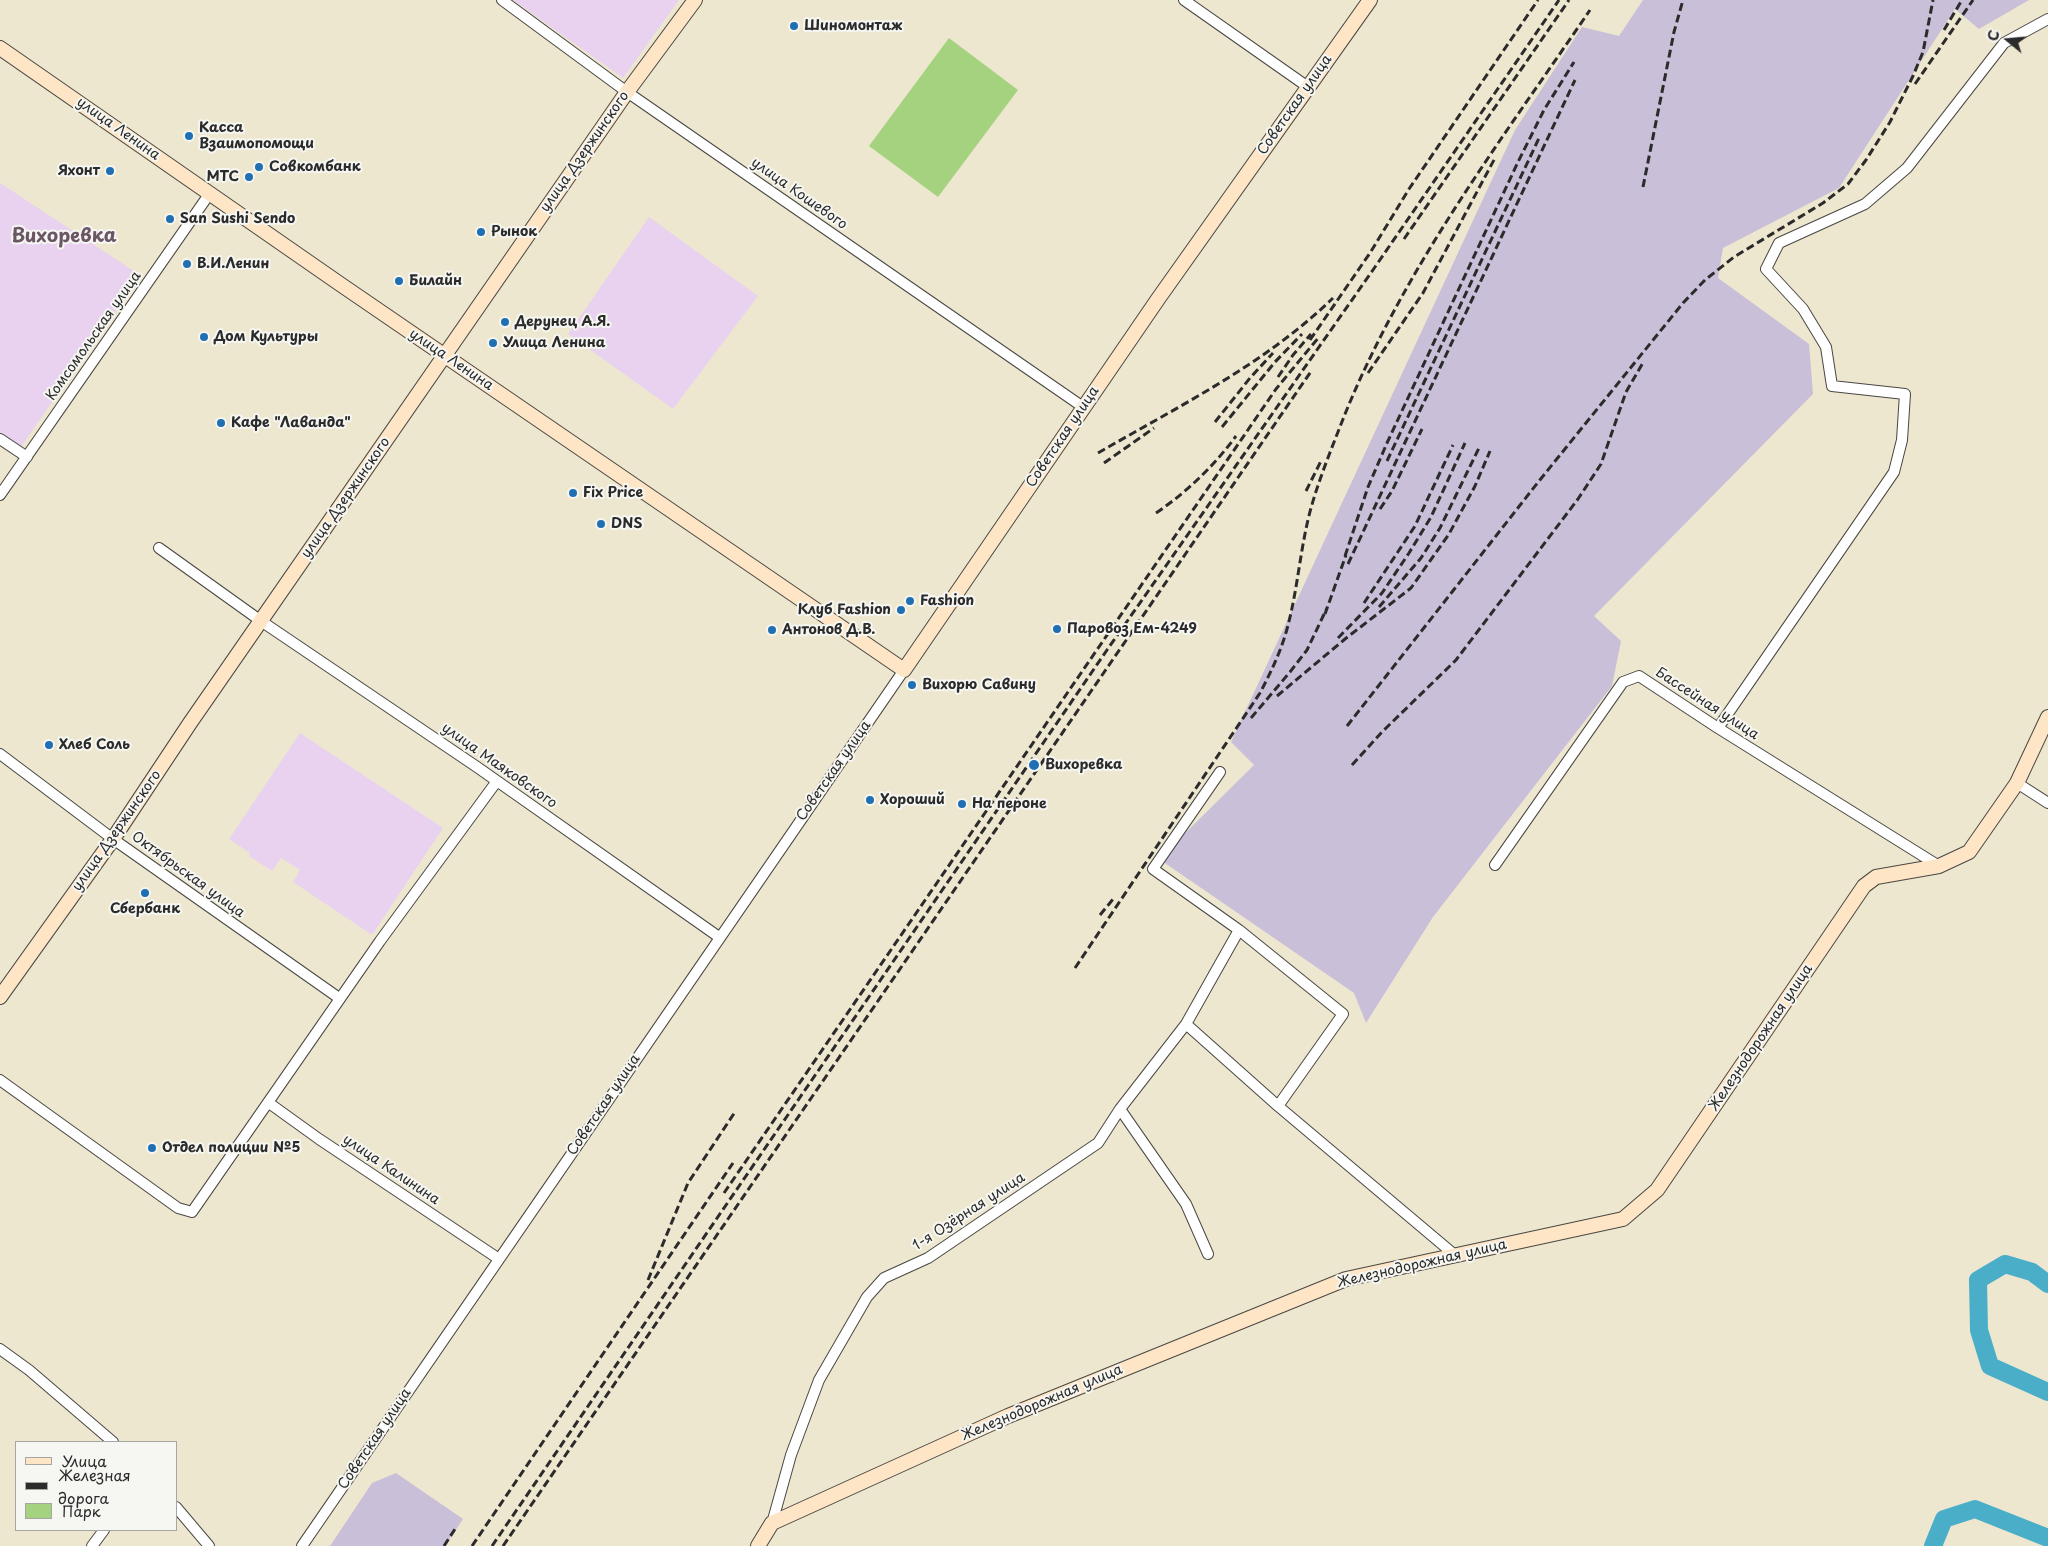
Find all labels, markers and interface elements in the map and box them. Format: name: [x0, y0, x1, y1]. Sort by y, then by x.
north arrow: [1983, 15, 2033, 65]
place label: Шиномонтаж: [804, 18, 902, 34]
marker: Шиномонтаж: [788, 20, 800, 32]
text: С: [1982, 27, 2005, 44]
street label: Советская улица: [1254, 52, 1336, 158]
street label: улица Дзержинского: [537, 88, 633, 216]
street label: улица Ленина: [73, 94, 163, 164]
place label: Касса Взаимопомощи: [199, 120, 314, 152]
marker: Касса Взаимопомощи: [183, 130, 195, 142]
street label: улица Кошевого: [748, 155, 850, 233]
place label: Совкомбанк: [269, 159, 361, 175]
marker: Совкомбанк: [253, 161, 265, 173]
place label: Яхонт: [58, 163, 100, 179]
marker: Яхонт: [104, 165, 116, 177]
place label: МТС: [206, 169, 239, 185]
marker: МТС: [243, 171, 255, 183]
place label: San Sushi Sendo: [180, 211, 295, 227]
marker: San Sushi Sendo: [164, 213, 176, 225]
place label: Рынок: [491, 224, 537, 240]
district label: Вихоревка: [11, 226, 117, 248]
marker: Рынок: [475, 226, 487, 238]
place label: В.И.Ленин: [197, 256, 269, 272]
marker: В.И.Ленин: [181, 258, 193, 270]
street label: Комсомольская улица: [43, 268, 145, 404]
place label: Билайн: [409, 273, 462, 289]
marker: Билайн: [393, 275, 405, 287]
place label: Дерунец А.Я.: [515, 314, 610, 330]
marker: Дерунец А.Я.: [499, 316, 511, 328]
street label: улица Ленина: [406, 326, 496, 394]
place label: Дом Культуры: [214, 329, 318, 345]
marker: Дом Культуры: [198, 331, 210, 343]
place label: Улица Ленина: [503, 335, 606, 351]
marker: Улица Ленина: [487, 337, 499, 349]
street label: Советская улица: [1023, 383, 1103, 491]
place label: Кафе "Лаванда": [231, 415, 351, 431]
marker: Кафе "Лаванда": [215, 417, 227, 429]
street label: улица Дзержинского: [298, 434, 394, 562]
place label: Fix Price: [583, 485, 643, 501]
marker: Fix Price: [567, 487, 579, 499]
place label: DNS: [611, 516, 642, 532]
marker: DNS: [595, 518, 607, 530]
place label: Fashion: [920, 593, 974, 609]
marker: Fashion: [904, 595, 916, 607]
place label: Клуб Fashion: [797, 602, 891, 618]
marker: Клуб Fashion: [895, 604, 907, 616]
place label: Паровоз Ем-4249: [1067, 621, 1197, 637]
place label: Антонов Д.В.: [782, 622, 875, 638]
marker: Паровоз Ем-4249: [1051, 623, 1063, 635]
marker: Антонов Д.В.: [766, 624, 778, 636]
street label: Бассейная улица: [1652, 664, 1762, 744]
place label: Вихорю Савину: [922, 677, 1036, 693]
marker: Вихорю Савину: [906, 679, 918, 691]
street label: Советская улица: [793, 718, 875, 824]
street label: улица Маяковского: [438, 720, 560, 812]
place label: Хлеб Соль: [59, 737, 130, 753]
marker: Хлеб Соль: [43, 739, 55, 751]
place label: Вихоревка: [1045, 757, 1122, 773]
marker: Вихоревка: [1027, 758, 1041, 772]
street label: улица Дзержинского: [69, 767, 165, 895]
place label: Хороший: [880, 792, 945, 808]
marker: Хороший: [864, 794, 876, 806]
place label: На пероне: [972, 796, 1047, 812]
marker: На пероне: [956, 798, 968, 810]
street label: Октябрьская улица: [128, 828, 248, 922]
marker: Сбербанк: [139, 887, 151, 899]
place label: Сбербанк: [110, 901, 180, 917]
street label: Железнодорожная улица: [1706, 961, 1816, 1115]
street label: Советская улица: [564, 1051, 644, 1159]
street label: улица Калинина: [339, 1131, 443, 1209]
place label: Отдел полиции №5: [162, 1140, 300, 1156]
marker: Отдел полиции №5: [146, 1142, 158, 1154]
street label: 1-я Озёрная улица: [910, 1169, 1028, 1255]
street label: Железнодорожная улица: [1336, 1236, 1508, 1292]
street label: Железнодорожная улица: [959, 1361, 1125, 1445]
street label: Советская улица: [335, 1385, 415, 1493]
legend: [15, 1441, 178, 1531]
text: Улица: [62, 1449, 107, 1472]
text: Железная дорога: [58, 1463, 131, 1509]
text: Парк: [62, 1499, 101, 1522]

